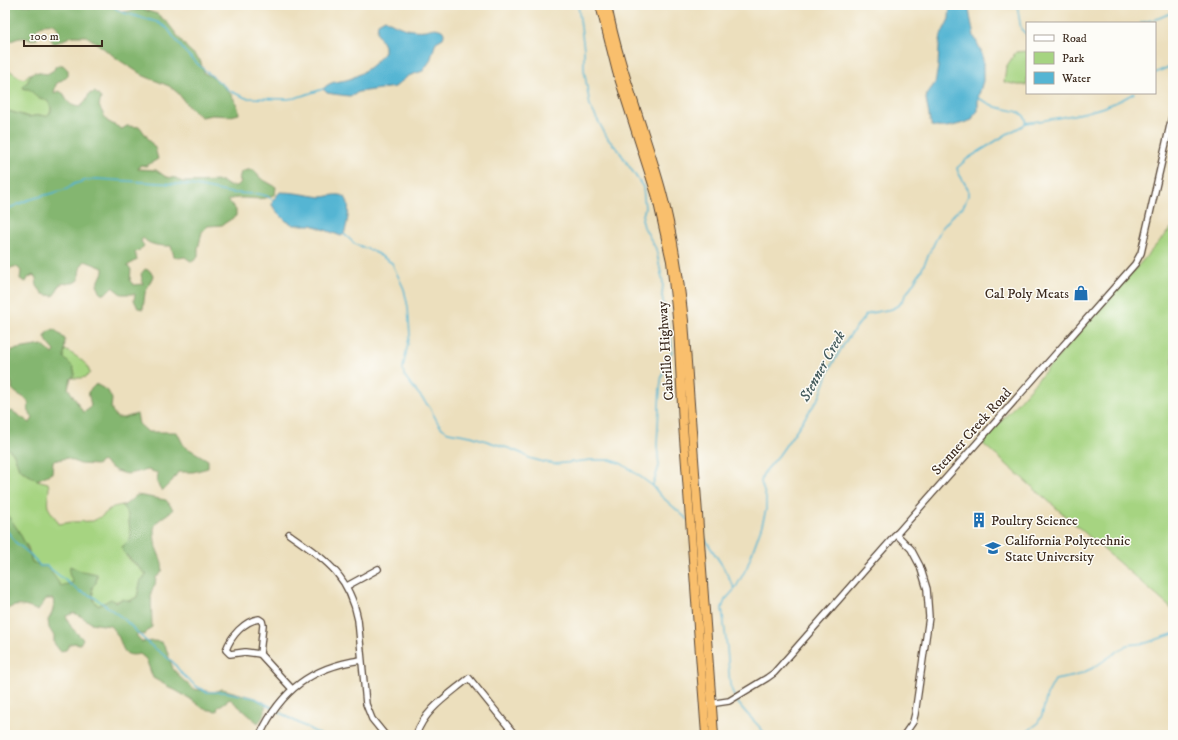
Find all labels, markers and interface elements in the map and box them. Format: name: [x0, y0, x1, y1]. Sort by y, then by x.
scale bar: [24, 22, 102, 48]
legend: [1026, 22, 1156, 94]
text: 100 m: [30, 29, 59, 44]
text: Road: [1062, 31, 1087, 46]
text: Park: [1062, 51, 1084, 66]
text: Water: [1061, 71, 1091, 86]
shop icon: Cal Poly Meats: [1072, 284, 1090, 302]
place label: Cal Poly Meats: [985, 285, 1069, 303]
street label: Cabrillo Highway: [654, 300, 678, 401]
water label: Stenner Creek: [795, 327, 850, 406]
street label: Stenner Creek Road: [928, 384, 1016, 479]
building icon: Poultry Science: [970, 511, 988, 529]
place label: Poultry Science: [991, 512, 1078, 530]
place label: California Polytechnic State University: [1005, 532, 1130, 566]
school or university icon: California Polytechnic State University: [984, 539, 1002, 557]

